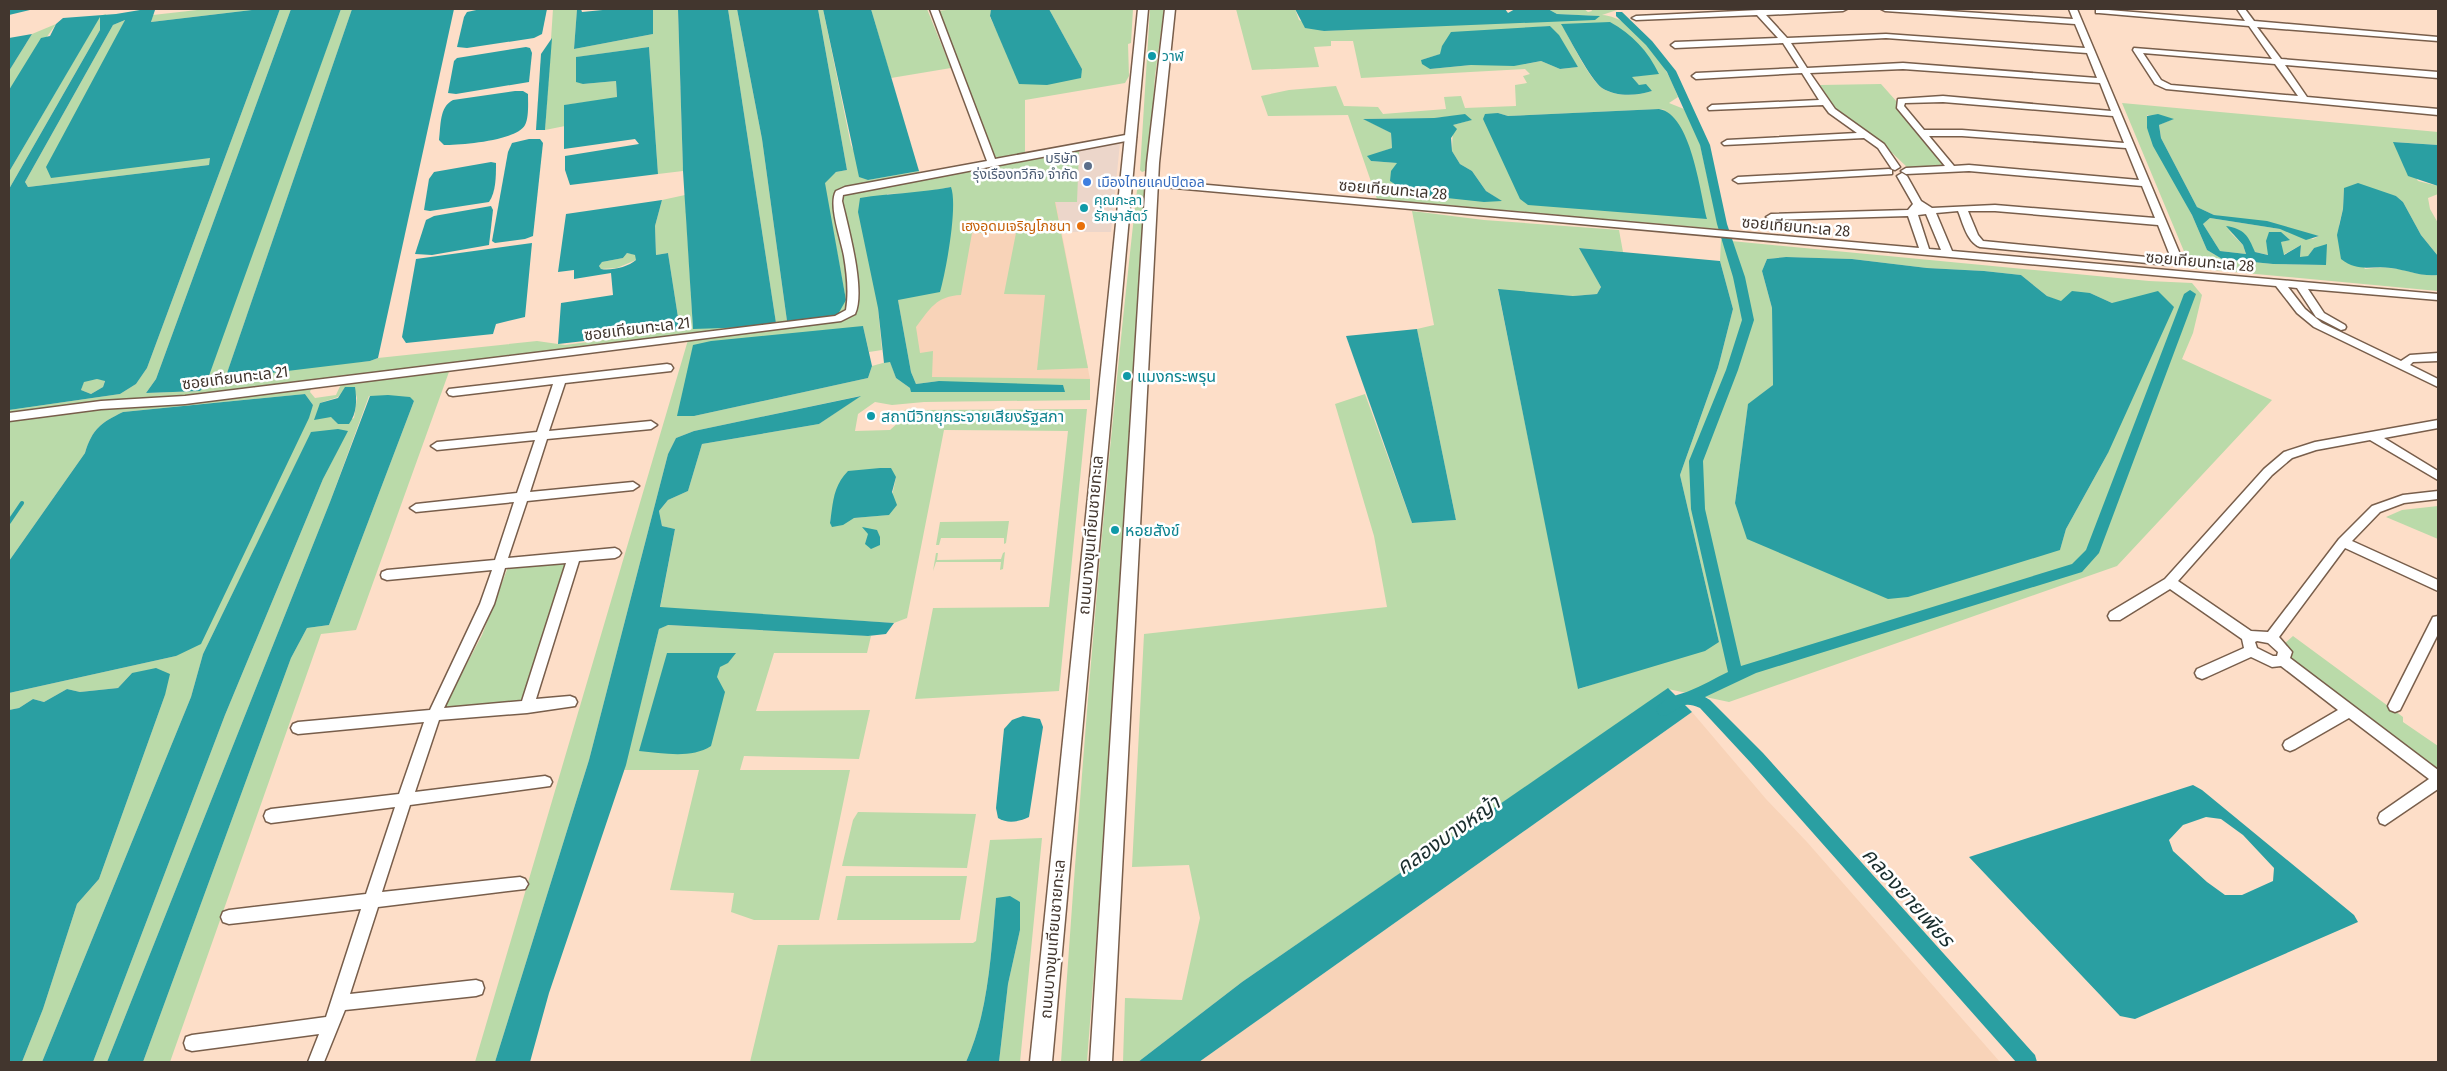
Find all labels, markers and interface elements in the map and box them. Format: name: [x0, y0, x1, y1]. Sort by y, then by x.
place label: วาฬ: [1162, 48, 1185, 65]
marker: วาฬ: [1146, 50, 1158, 62]
place label: บริษัท รุ่งเรืองทวีกิจ จำกัด: [973, 150, 1078, 183]
marker: บริษัท รุ่งเรืองทวีกิจ จำกัด: [1082, 160, 1094, 172]
place label: เมืองไทยแคปปิตอล: [1097, 174, 1205, 191]
street label: ซอยเทียนทะเล 28: [1338, 175, 1448, 204]
marker: เมืองไทยแคปปิตอล: [1081, 176, 1093, 188]
place label: คุณกะลา รักษาสัตว์: [1094, 192, 1148, 225]
marker: คุณกะลา รักษาสัตว์: [1078, 202, 1090, 214]
street label: ซอยเทียนทะเล 28: [1741, 212, 1851, 241]
place label: เฮงอุดมเจริญโภชนา: [961, 218, 1071, 235]
marker: เฮงอุดมเจริญโภชนา: [1075, 220, 1087, 232]
street label: ซอยเทียนทะเล 28: [2145, 247, 2255, 276]
street label: ซอยเทียนทะเล 21: [583, 313, 691, 344]
street label: ซอยเทียนทะเล 21: [181, 362, 289, 393]
place label: แมงกระพรุน: [1137, 367, 1216, 386]
marker: แมงกระพรุน: [1121, 370, 1133, 382]
place label: สถานีวิทยุกระจายเสียงรัฐสภา: [881, 407, 1064, 426]
marker: สถานีวิทยุกระจายเสียงรัฐสภา: [865, 410, 877, 422]
street label: ถนนบางขุนเทียนชายทะเล: [1074, 455, 1107, 616]
place label: หอยสังข์: [1125, 521, 1180, 540]
marker: หอยสังข์: [1109, 524, 1121, 536]
water label: คลองบางหญ้า: [1391, 789, 1506, 880]
water label: คลองยายเพียร: [1857, 842, 1961, 953]
street label: ถนนบางขุนเทียนชายทะเล: [1036, 859, 1069, 1020]

